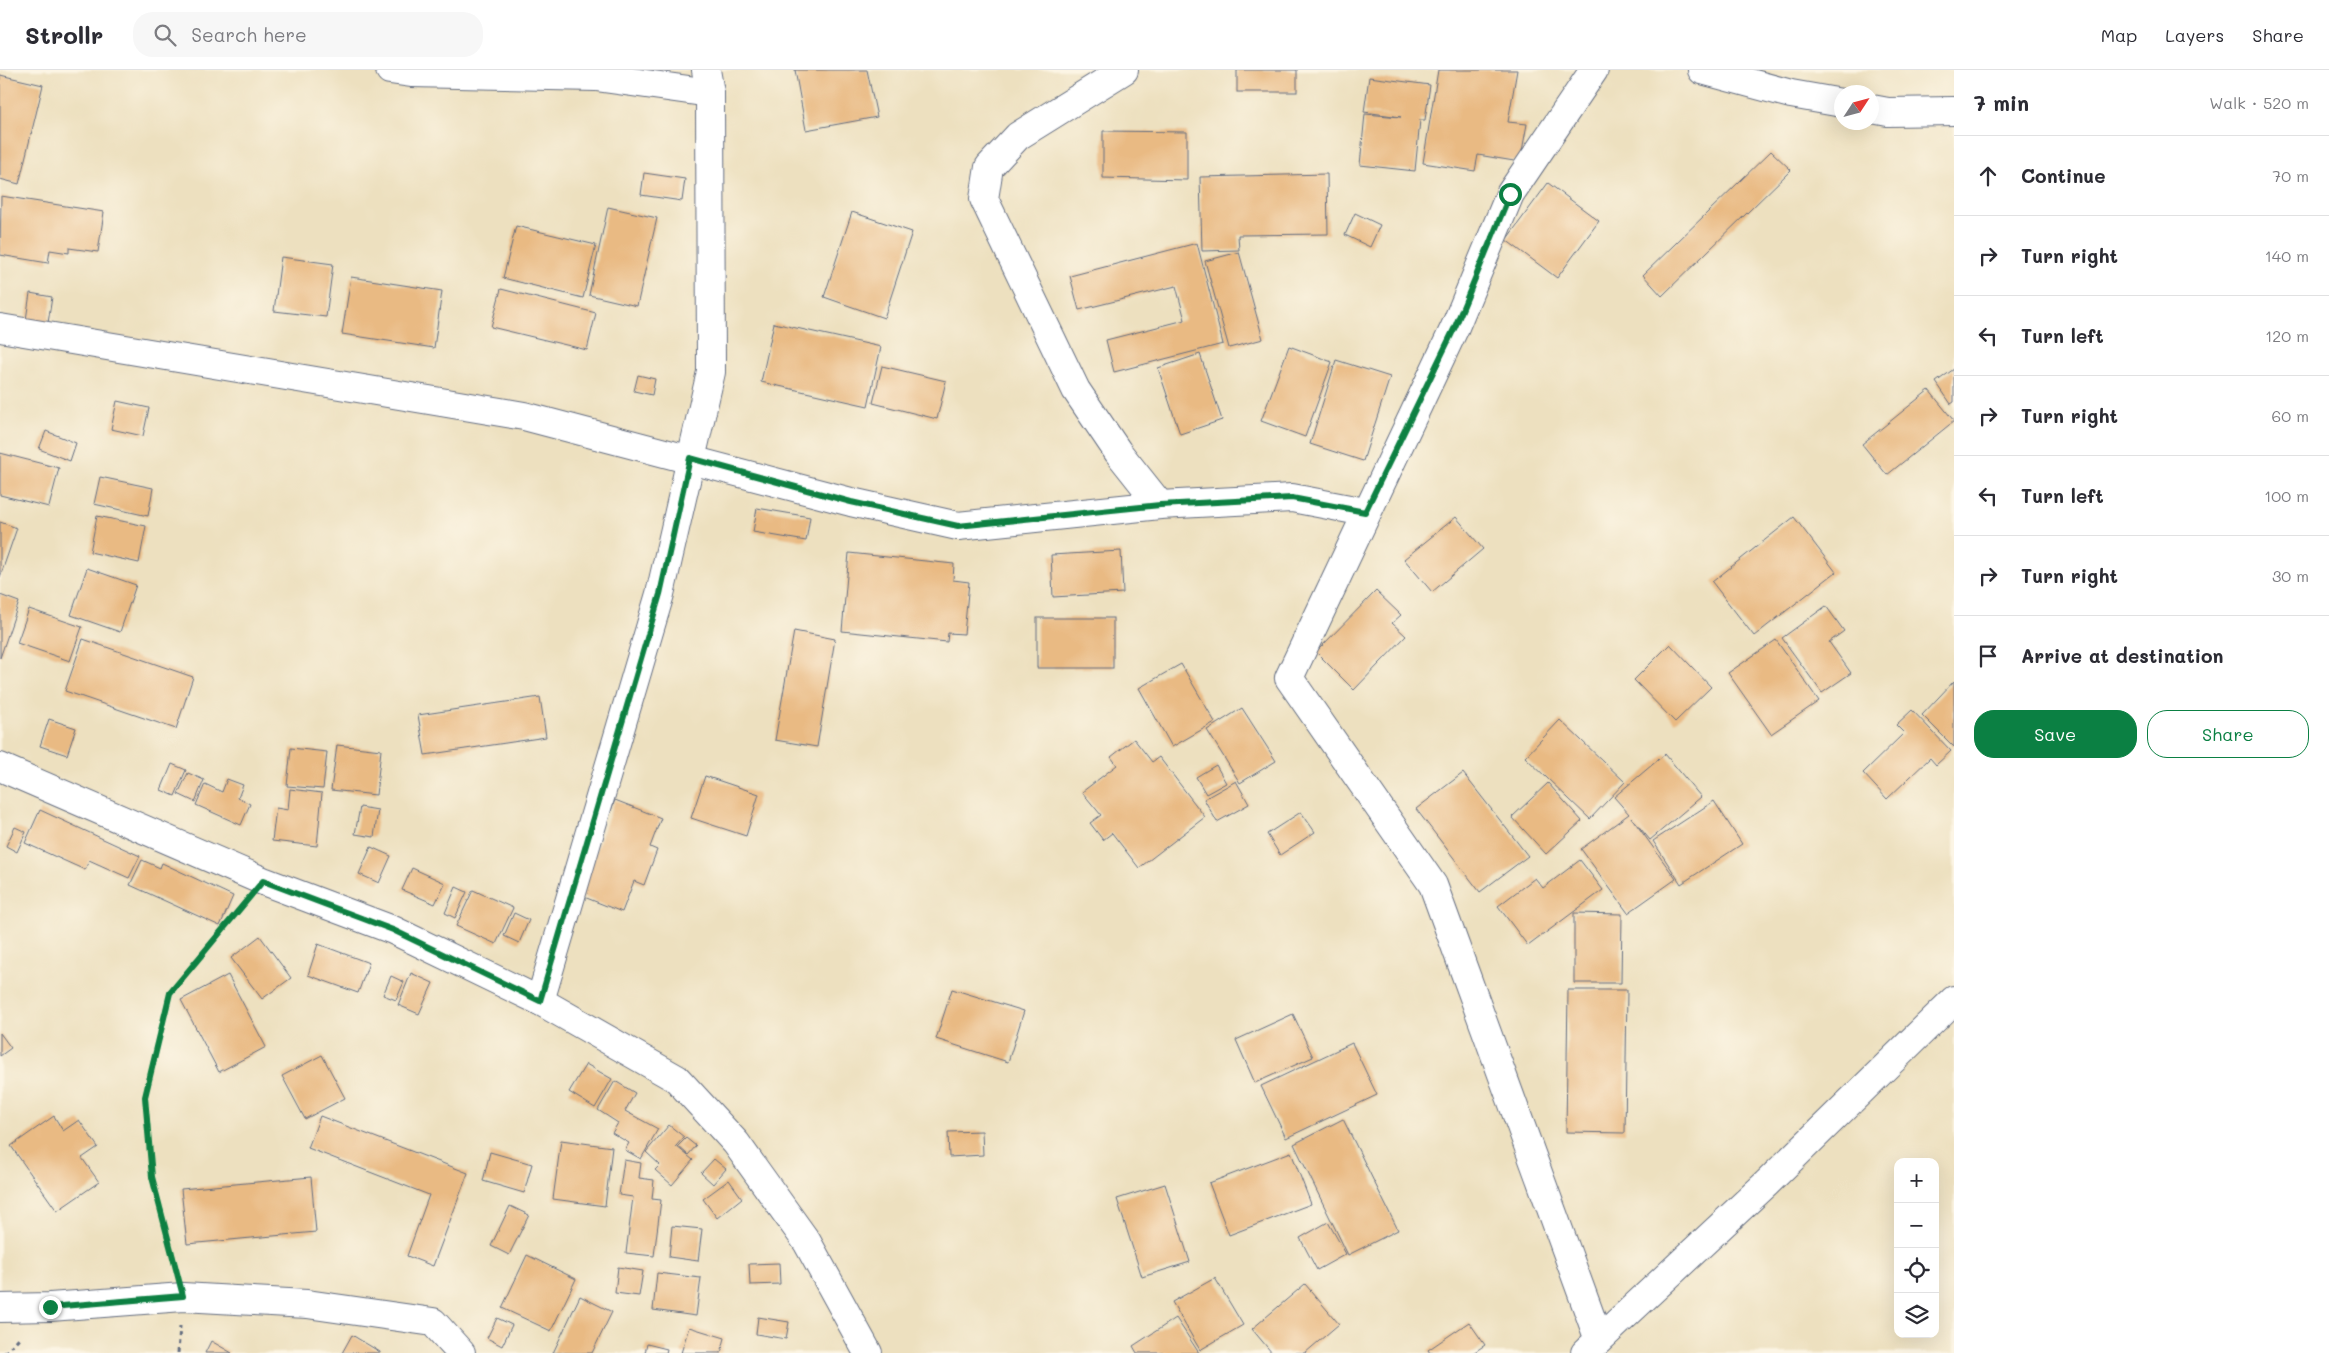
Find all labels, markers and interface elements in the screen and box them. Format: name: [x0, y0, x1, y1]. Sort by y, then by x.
search box: [133, 12, 483, 57]
text: Strollr: [25, 19, 103, 50]
icon: search: [151, 21, 179, 49]
text: Search here: [191, 22, 307, 47]
text: Map: [2101, 23, 2137, 47]
text: Layers: [2165, 23, 2224, 47]
text: Share: [2252, 23, 2304, 47]
north arrow: [1834, 85, 1879, 130]
text: 7 min: [1974, 89, 2029, 116]
text: Walk · 520 m: [2209, 92, 2309, 113]
icon: ahead: [1974, 162, 2002, 190]
text: Continue: [2021, 163, 2106, 188]
text: 70 m: [2272, 165, 2309, 186]
route start: [1499, 183, 1522, 206]
icon: right: [1974, 242, 2002, 270]
text: Turn right: [2021, 243, 2118, 268]
text: 140 m: [2265, 245, 2309, 266]
icon: left: [1974, 322, 2002, 350]
text: Turn left: [2021, 323, 2104, 348]
text: 120 m: [2265, 325, 2309, 346]
icon: right: [1974, 402, 2002, 430]
text: Turn right: [2021, 403, 2118, 428]
text: 60 m: [2272, 405, 2309, 426]
icon: left: [1974, 482, 2002, 510]
text: Turn left: [2021, 483, 2104, 508]
text: 100 m: [2264, 485, 2309, 506]
icon: right: [1974, 562, 2002, 590]
text: Turn right: [2021, 563, 2118, 588]
text: 30 m: [2272, 565, 2309, 586]
icon: arrive: [1974, 642, 2002, 670]
text: Arrive at destination: [2021, 643, 2224, 668]
button: Save: [1974, 710, 2137, 758]
button: Share: [2147, 710, 2309, 758]
map controls: [1894, 1158, 1939, 1338]
button: +: [1894, 1158, 1939, 1203]
button: −: [1894, 1203, 1939, 1248]
button: locate: [1894, 1248, 1939, 1293]
button: layers: [1894, 1293, 1939, 1338]
route end: [39, 1296, 62, 1319]

